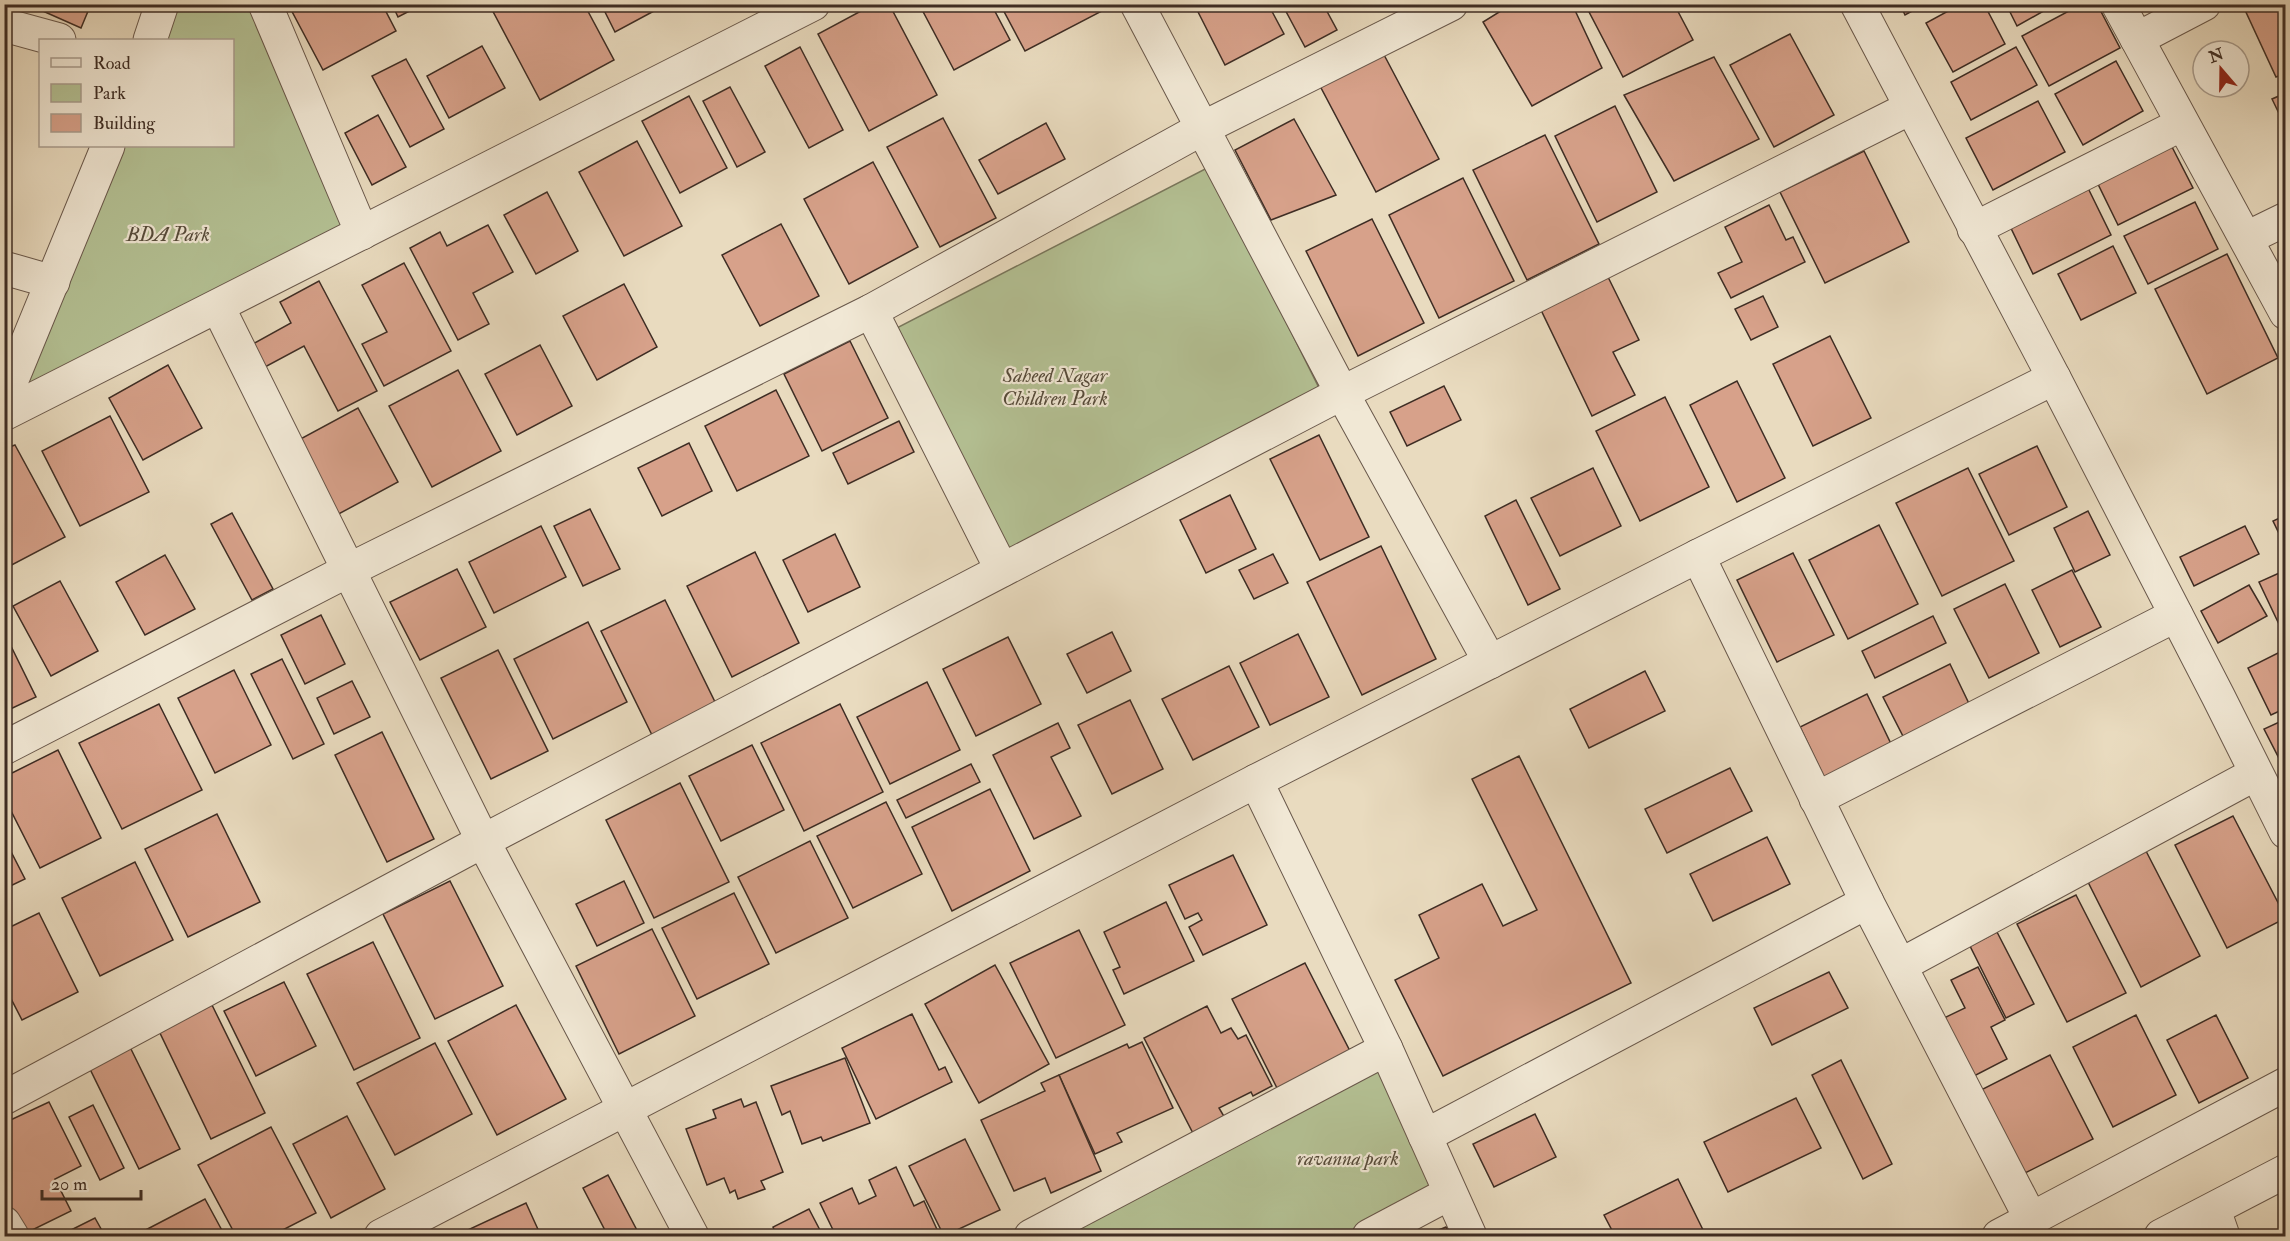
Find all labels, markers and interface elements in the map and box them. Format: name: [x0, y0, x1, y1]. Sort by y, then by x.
legend: [39, 39, 234, 147]
north arrow: [2191, 39, 2251, 99]
text: N: [2205, 44, 2227, 68]
text: Road: [93, 52, 131, 75]
text: Park: [93, 82, 126, 105]
text: Building: [93, 112, 156, 135]
park label: BDA Park: [125, 222, 210, 247]
park label: Saheed Nagar Children Park: [1002, 363, 1109, 411]
park label: ravanna park: [1297, 1146, 1399, 1171]
scale bar: [42, 1163, 141, 1201]
text: 20 m: [51, 1173, 87, 1196]

